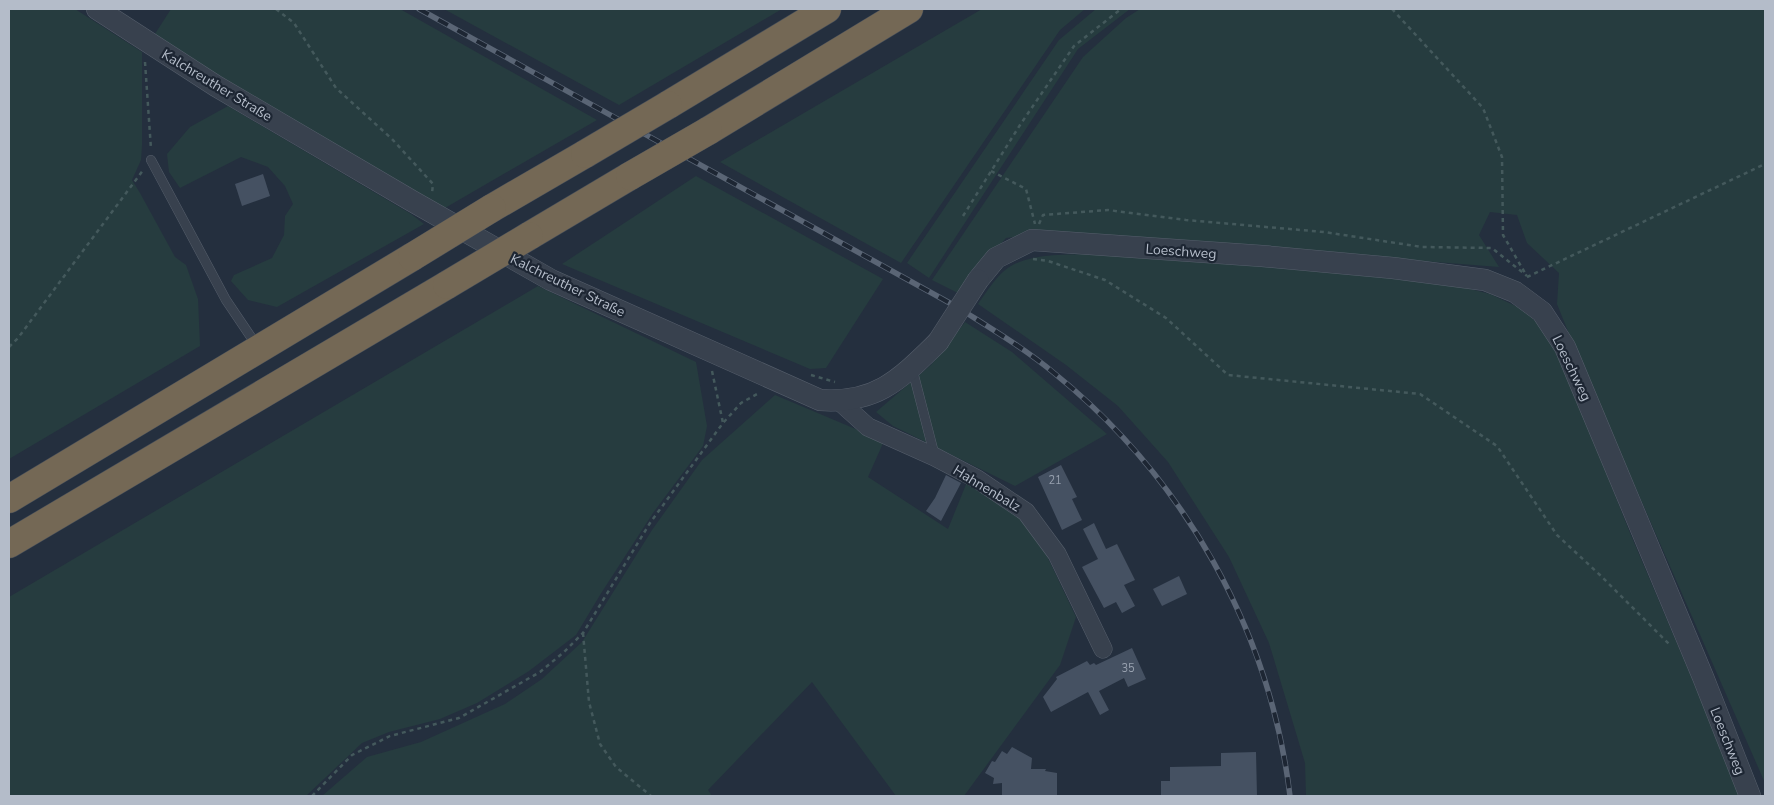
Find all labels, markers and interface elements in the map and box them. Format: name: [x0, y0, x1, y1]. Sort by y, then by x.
street label: Kalchreuther Straße: [158, 45, 276, 126]
street label: Loeschweg: [1145, 240, 1217, 263]
street label: Kalchreuther Straße: [507, 249, 628, 322]
street label: Loeschweg: [1547, 332, 1596, 404]
street label: Hahnenbalz: [949, 461, 1024, 516]
house number: 21: [1048, 473, 1062, 488]
house number: 35: [1121, 661, 1135, 676]
street label: Loeschweg: [1705, 705, 1750, 778]

